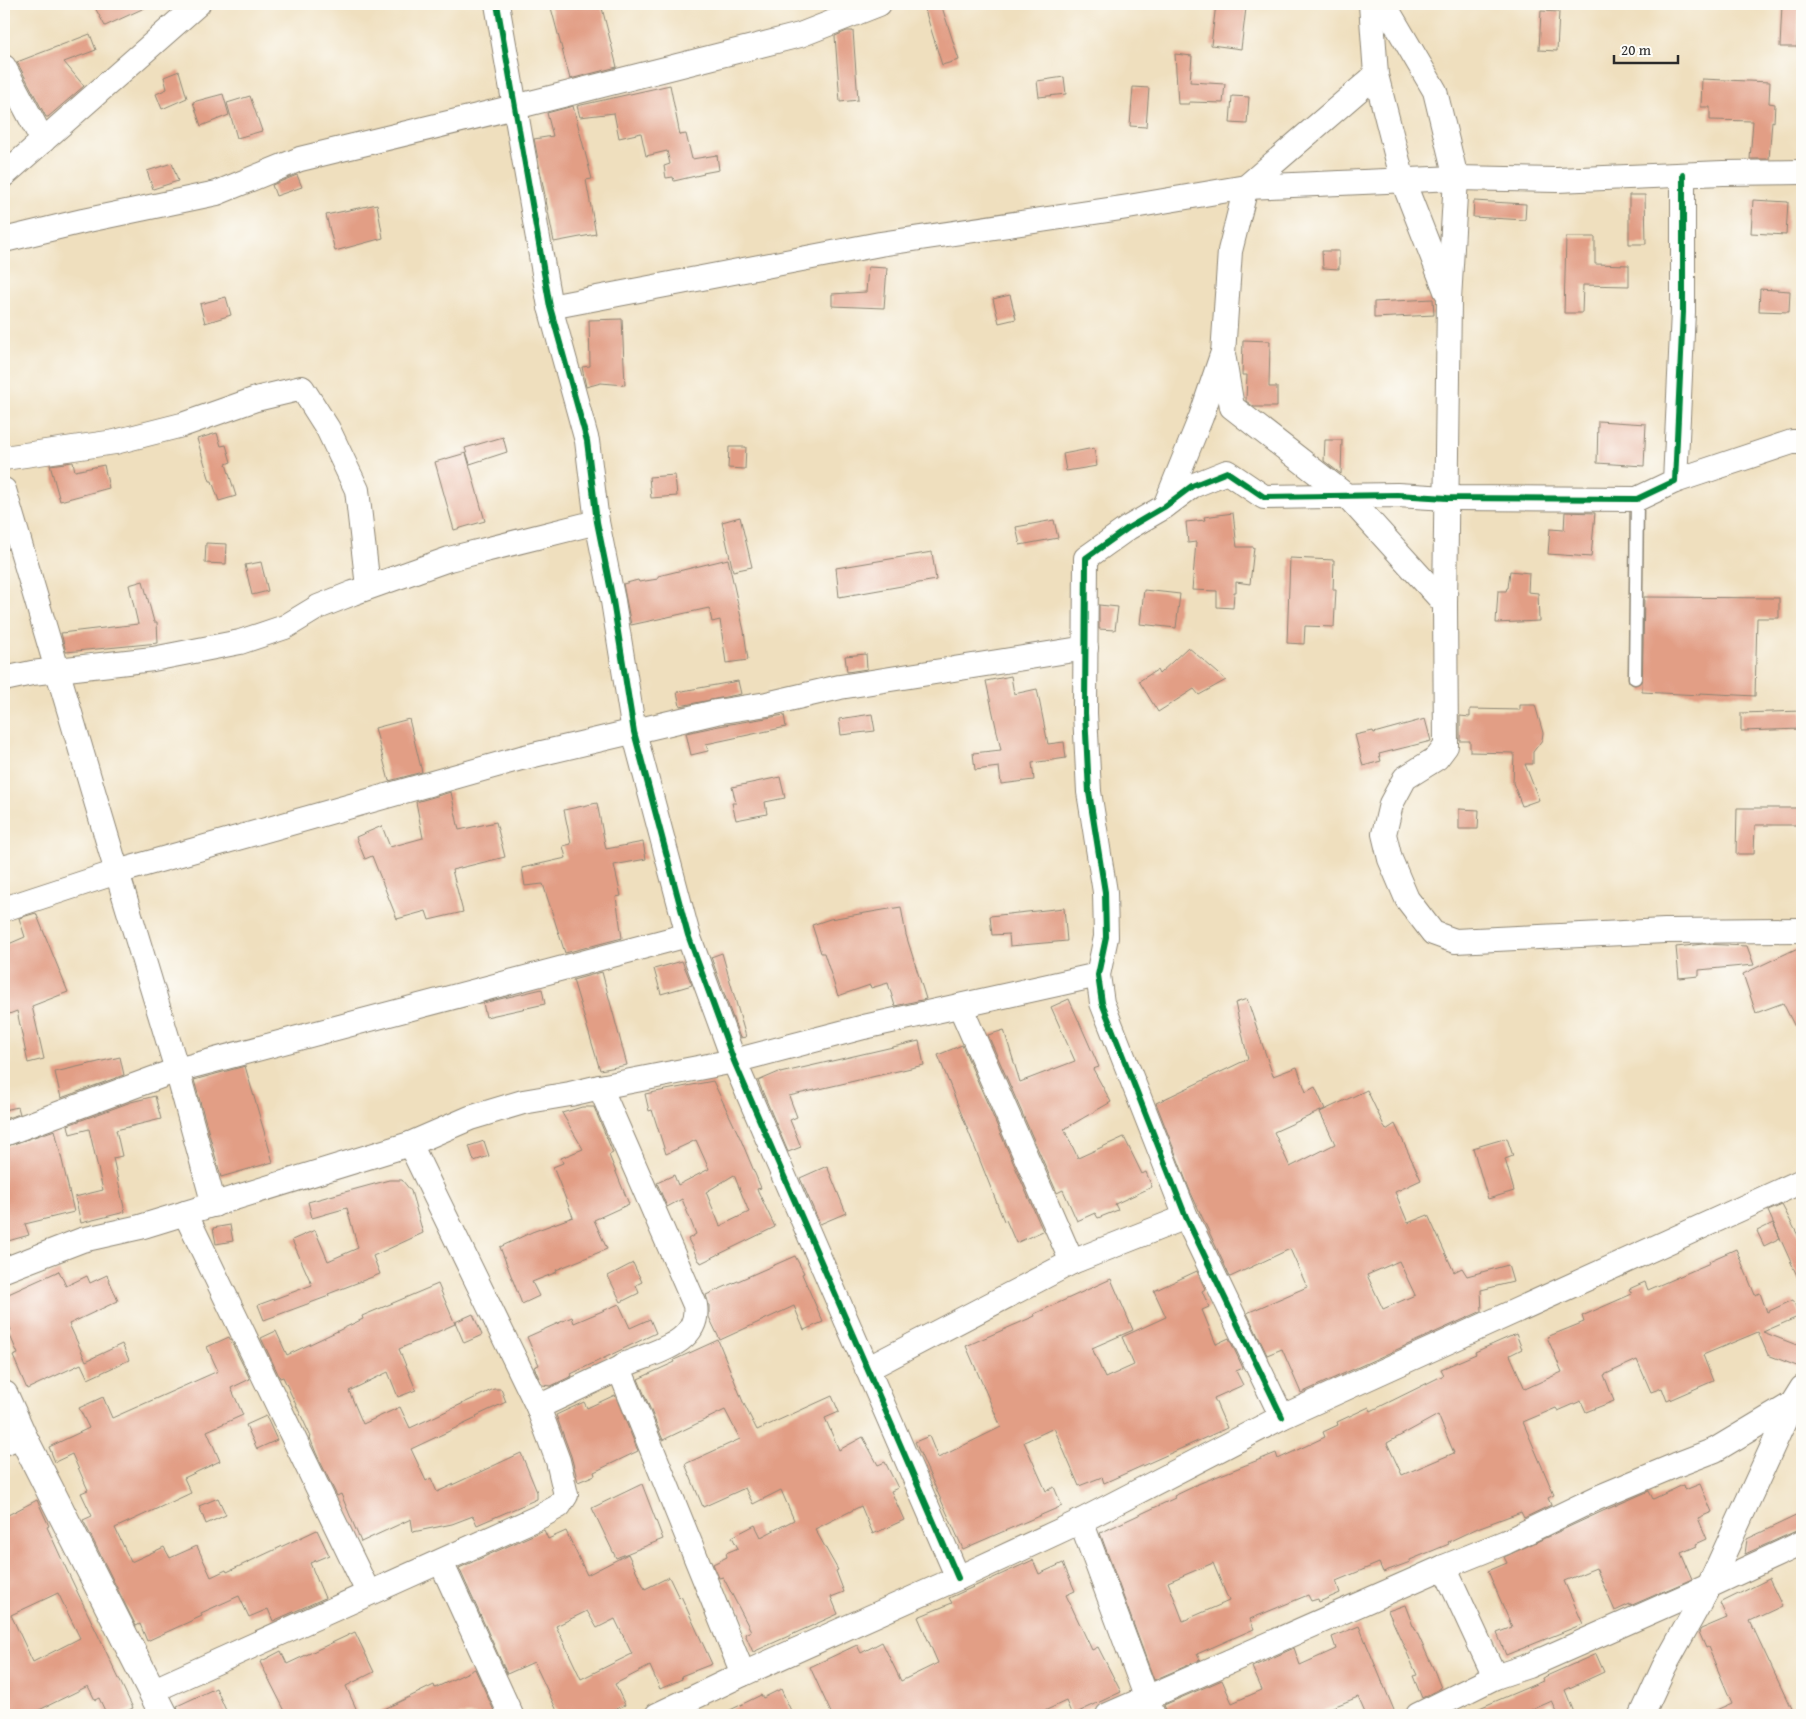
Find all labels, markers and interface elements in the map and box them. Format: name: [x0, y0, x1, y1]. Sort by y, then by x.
scale bar: [1614, 32, 1677, 64]
text: 20 m: [1621, 39, 1652, 60]

